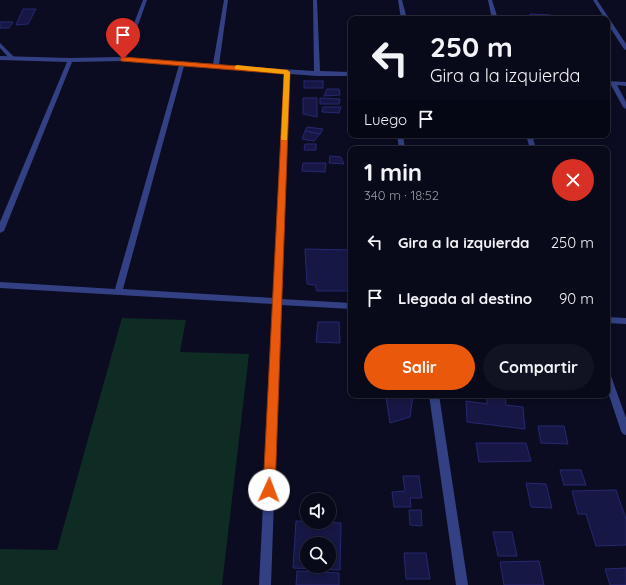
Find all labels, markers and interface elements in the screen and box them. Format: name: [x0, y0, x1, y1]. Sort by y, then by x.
pin: [106, 18, 140, 59]
icon: arrive: [112, 24, 134, 46]
text: 250 m: [430, 29, 513, 64]
icon: left: [364, 32, 416, 84]
text: Gira a la izquierda: [430, 64, 581, 87]
icon: arrive: [415, 108, 437, 130]
text: Luego: [364, 110, 407, 129]
text: 1 min: [364, 157, 422, 187]
button: close: [552, 159, 594, 201]
text: 340 m · 18:52: [364, 187, 439, 203]
icon: left: [364, 231, 386, 253]
text: Gira a la izquierda: [398, 233, 530, 252]
text: 250 m: [551, 233, 594, 252]
icon: arrive: [364, 287, 386, 309]
text: Llegada al destino: [398, 289, 532, 308]
text: 90 m: [559, 289, 594, 308]
button: Salir: [364, 344, 475, 390]
button: Compartir: [483, 344, 594, 390]
position arrow: [248, 469, 290, 511]
map controls: [300, 493, 336, 573]
button: sound: [300, 493, 336, 529]
button: search: [300, 537, 336, 573]

